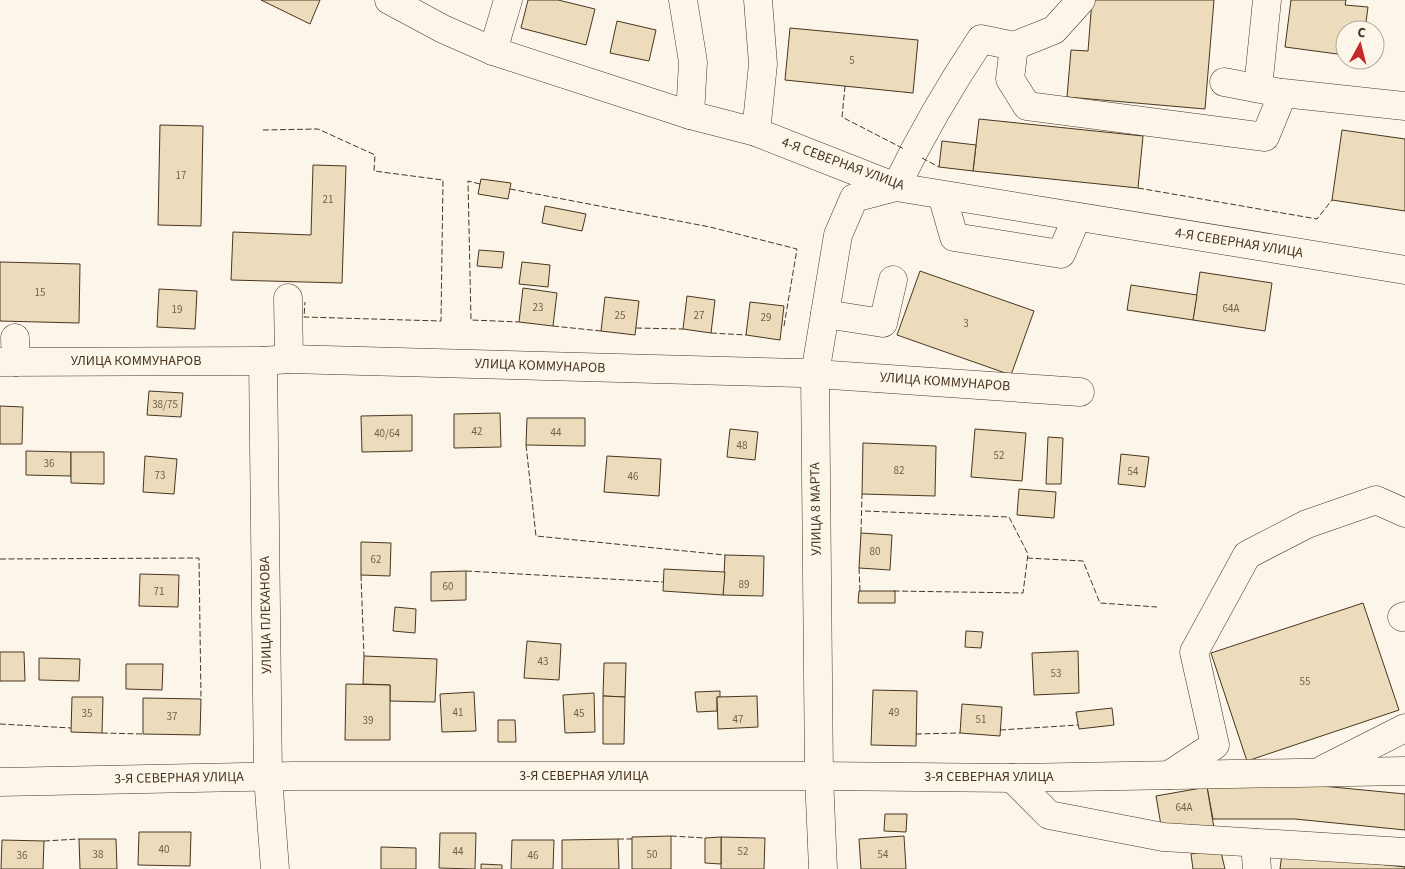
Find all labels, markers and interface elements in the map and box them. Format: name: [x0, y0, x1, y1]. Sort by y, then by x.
north arrow: [1335, 20, 1385, 70]
text: С: [1356, 23, 1367, 44]
house number: 5: [849, 53, 855, 68]
street label: 4-Я СЕВЕРНАЯ УЛИЦА: [779, 132, 908, 196]
house number: 17: [176, 168, 186, 183]
house number: 21: [323, 192, 333, 207]
street label: 4-Я СЕВЕРНАЯ УЛИЦА: [1173, 223, 1305, 263]
house number: 15: [35, 285, 45, 300]
house number: 23: [533, 300, 543, 315]
house number: 64А: [1223, 301, 1239, 316]
house number: 19: [172, 302, 182, 317]
house number: 25: [615, 308, 625, 323]
house number: 27: [694, 308, 704, 323]
house number: 29: [761, 310, 771, 325]
house number: 3: [963, 316, 969, 331]
street label: УЛИЦА КОММУНАРОВ: [71, 351, 201, 371]
street label: УЛИЦА КОММУНАРОВ: [474, 354, 606, 378]
street label: УЛИЦА КОММУНАРОВ: [879, 367, 1011, 397]
house number: 38/75: [152, 397, 178, 412]
house number: 42: [472, 424, 482, 439]
house number: 44: [551, 425, 562, 440]
house number: 40/64: [374, 426, 400, 441]
house number: 48: [737, 438, 748, 453]
house number: 52: [994, 448, 1004, 463]
house number: 36: [44, 456, 55, 471]
street label: УЛИЦА 8 МАРТА: [805, 462, 827, 556]
house number: 82: [894, 463, 904, 478]
house number: 54: [1128, 464, 1139, 479]
house number: 73: [155, 468, 165, 483]
house number: 46: [628, 469, 639, 484]
house number: 80: [870, 544, 880, 559]
house number: 62: [371, 552, 381, 567]
street label: УЛИЦА ПЛЕХАНОВА: [255, 555, 277, 674]
house number: 89: [739, 577, 749, 592]
house number: 60: [443, 579, 453, 594]
house number: 71: [154, 584, 164, 599]
house number: 43: [538, 654, 548, 669]
house number: 53: [1051, 666, 1061, 681]
house number: 55: [1300, 674, 1310, 689]
house number: 41: [453, 705, 463, 720]
house number: 49: [889, 705, 899, 720]
house number: 35: [82, 706, 92, 721]
house number: 45: [574, 706, 584, 721]
house number: 37: [167, 709, 177, 724]
house number: 47: [733, 712, 743, 727]
house number: 51: [976, 712, 986, 727]
house number: 39: [363, 713, 373, 728]
street label: 3-Я СЕВЕРНАЯ УЛИЦА: [519, 766, 649, 786]
street label: 3-Я СЕВЕРНАЯ УЛИЦА: [114, 767, 244, 789]
street label: 3-Я СЕВЕРНАЯ УЛИЦА: [924, 767, 1054, 787]
house number: 64А: [1176, 800, 1192, 815]
house number: 40: [159, 842, 169, 857]
house number: 44: [453, 844, 464, 859]
house number: 52: [738, 844, 748, 859]
house number: 38: [93, 847, 104, 862]
house number: 50: [647, 847, 657, 862]
house number: 54: [878, 847, 889, 862]
house number: 36: [17, 848, 28, 863]
house number: 46: [528, 848, 539, 863]

